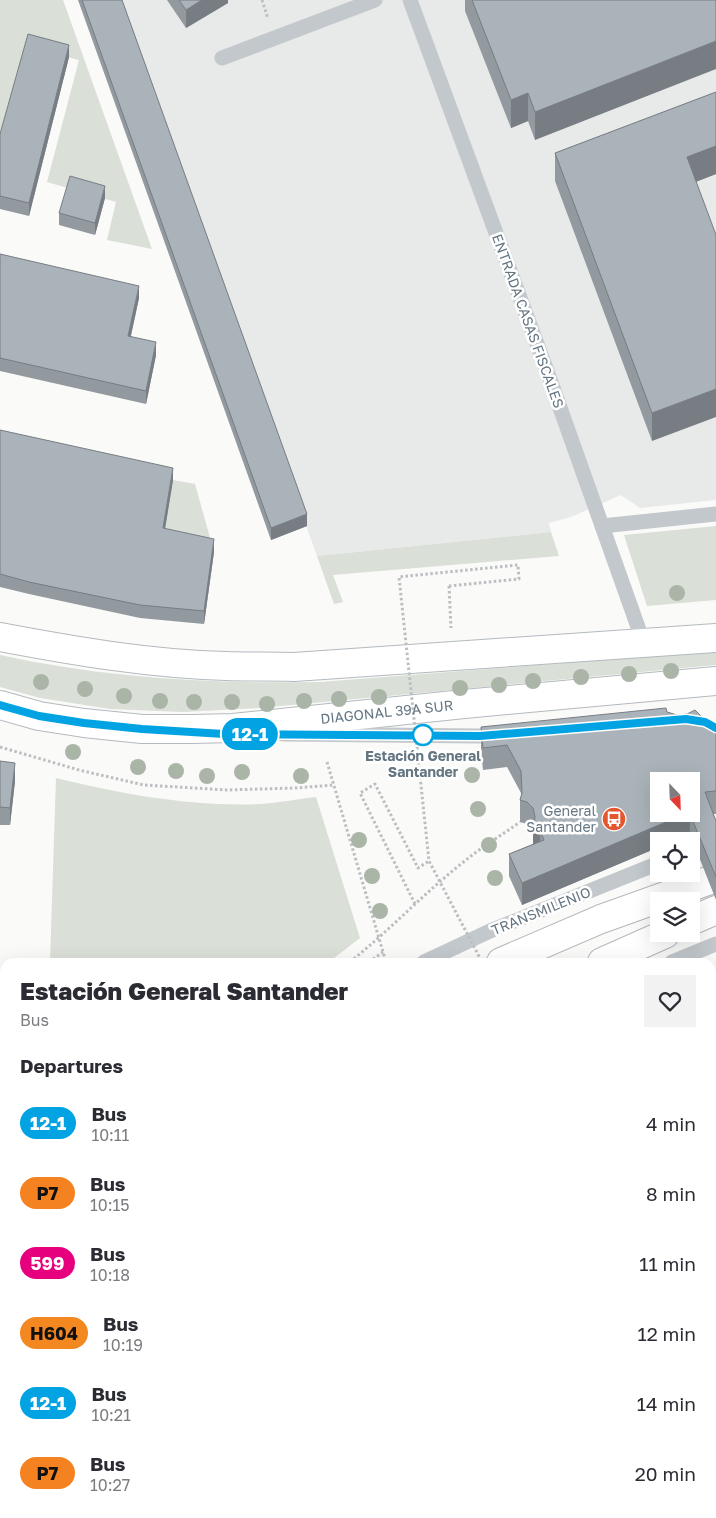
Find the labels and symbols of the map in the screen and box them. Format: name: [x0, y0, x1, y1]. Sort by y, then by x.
street label: ENTRADA CASAS FISCALES: [489, 231, 568, 410]
street label: DIAGONAL 39A SUR: [320, 696, 454, 727]
line badge: 12-1: [215, 718, 285, 750]
marker: Estación General Santander: [412, 724, 434, 746]
place label: Estación General Santander: [365, 747, 481, 780]
north arrow: [650, 772, 700, 822]
place label: General Santander: [526, 802, 597, 835]
bus stop icon: General Santander: [601, 806, 627, 832]
street label: TRANSMILENIO: [489, 883, 593, 938]

